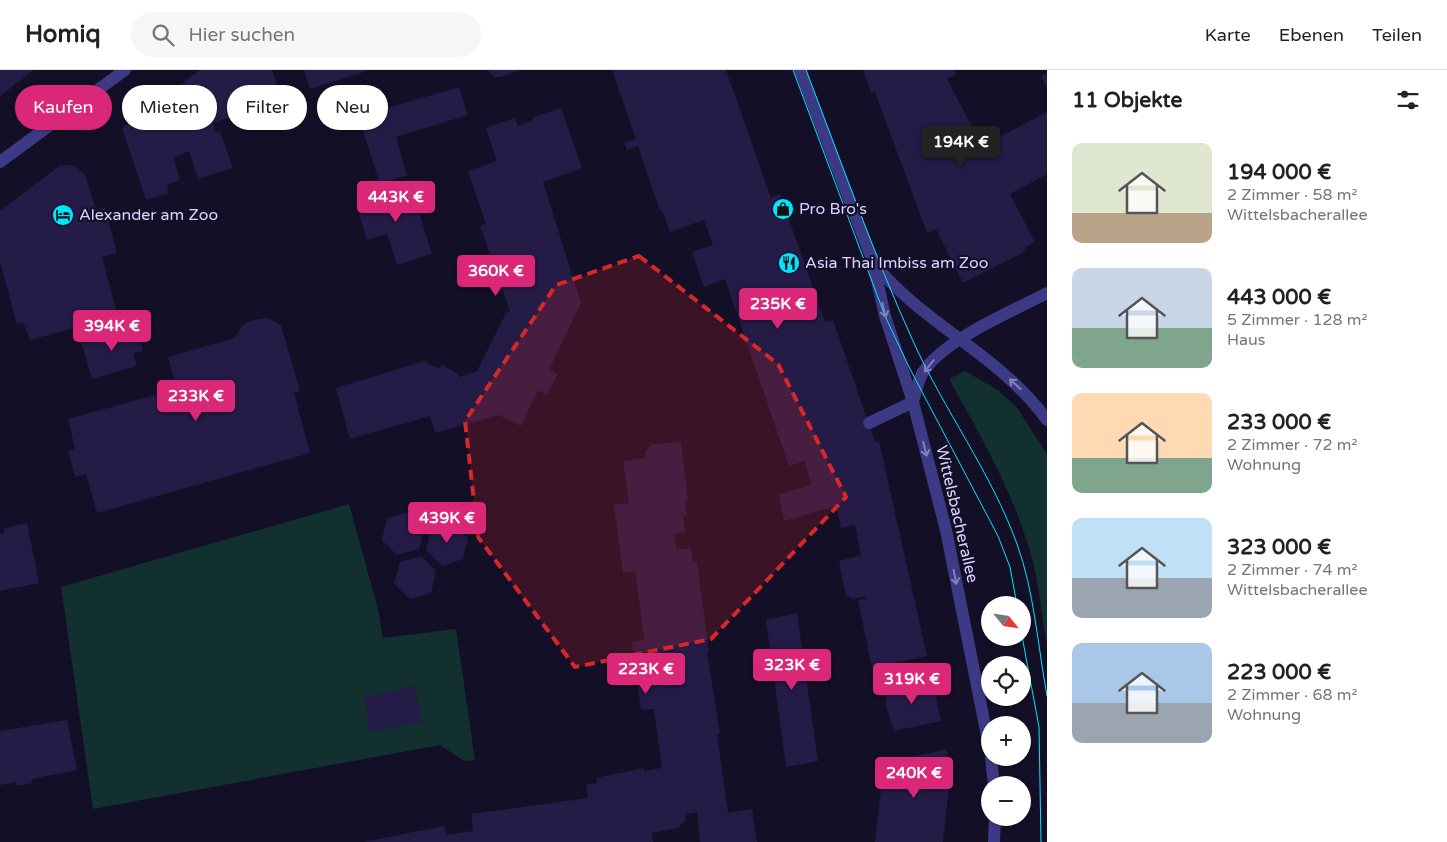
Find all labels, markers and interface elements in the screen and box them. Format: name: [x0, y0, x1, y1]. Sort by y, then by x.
search box: [131, 12, 481, 57]
text: Homiq: [25, 20, 101, 49]
icon: search: [149, 21, 177, 49]
text: Hier suchen: [189, 24, 295, 46]
text: Karte: [1205, 24, 1251, 46]
text: Ebenen: [1279, 24, 1344, 46]
text: Teilen: [1372, 24, 1422, 46]
chip: Kaufen: [15, 85, 112, 130]
chip: Mieten: [122, 85, 217, 130]
chip: Filter: [227, 85, 307, 130]
chip: Neu: [317, 85, 388, 130]
icon: filters: [1394, 86, 1422, 114]
text: 11 Objekte: [1072, 88, 1182, 113]
pin: 194K €: [920, 126, 1002, 168]
text: 194K €: [933, 132, 989, 152]
text: 194 000 €: [1227, 160, 1331, 185]
icon: home: [1112, 163, 1172, 223]
pin: 443K €: [355, 180, 437, 223]
text: 2 Zimmer · 58 m²: [1227, 185, 1357, 205]
text: 443K €: [368, 187, 424, 207]
shop icon: Pro Bro's: [771, 197, 795, 221]
place label: Pro Bro's: [799, 199, 867, 219]
hotel icon: Alexander am Zoo: [51, 203, 75, 227]
place label: Alexander am Zoo: [79, 205, 218, 225]
text: Wittelsbacherallee: [1227, 205, 1367, 225]
restaurant icon: Asia Thai Imbiss am Zoo: [777, 251, 801, 275]
place label: Asia Thai Imbiss am Zoo: [805, 253, 988, 273]
pin: 360K €: [455, 254, 537, 297]
text: 360K €: [468, 261, 524, 281]
text: 443 000 €: [1227, 285, 1331, 310]
pin: 235K €: [737, 288, 819, 330]
icon: home: [1112, 288, 1172, 348]
text: 235K €: [750, 294, 806, 314]
one-way arrow: [880, 301, 889, 317]
pin: 394K €: [71, 310, 153, 352]
text: 5 Zimmer · 128 m²: [1227, 310, 1367, 330]
text: 394K €: [84, 316, 140, 336]
text: Haus: [1227, 330, 1265, 350]
one-way arrow: [923, 359, 934, 372]
one-way arrow: [1008, 378, 1021, 390]
pin: 233K €: [155, 380, 237, 422]
text: 233K €: [168, 386, 224, 406]
text: 233 000 €: [1227, 410, 1331, 435]
icon: home: [1112, 413, 1172, 473]
text: 2 Zimmer · 72 m²: [1227, 435, 1357, 455]
one-way arrow: [921, 440, 930, 456]
street label: Wittelsbacherallee: [931, 443, 983, 585]
text: Wohnung: [1227, 455, 1301, 475]
pin: 439K €: [406, 502, 488, 544]
text: 439K €: [419, 508, 475, 528]
text: 323 000 €: [1227, 535, 1331, 560]
icon: home: [1112, 538, 1172, 598]
text: 2 Zimmer · 74 m²: [1227, 560, 1357, 580]
one-way arrow: [951, 569, 960, 585]
text: Wittelsbacherallee: [1227, 580, 1367, 600]
north arrow: [981, 596, 1031, 646]
map controls: [981, 596, 1031, 826]
pin: 323K €: [751, 648, 833, 691]
pin: 223K €: [605, 652, 687, 695]
text: 323K €: [764, 655, 820, 675]
button: locate: [981, 656, 1031, 706]
text: 223K €: [618, 659, 674, 679]
text: 223 000 €: [1227, 660, 1331, 685]
pin: 319K €: [871, 662, 953, 705]
icon: home: [1112, 663, 1172, 723]
text: 319K €: [884, 669, 940, 689]
text: 2 Zimmer · 68 m²: [1227, 685, 1357, 705]
text: Wohnung: [1227, 705, 1301, 725]
button: +: [981, 716, 1031, 766]
pin: 240K €: [873, 756, 955, 799]
text: 240K €: [886, 763, 942, 783]
button: −: [981, 776, 1031, 826]

